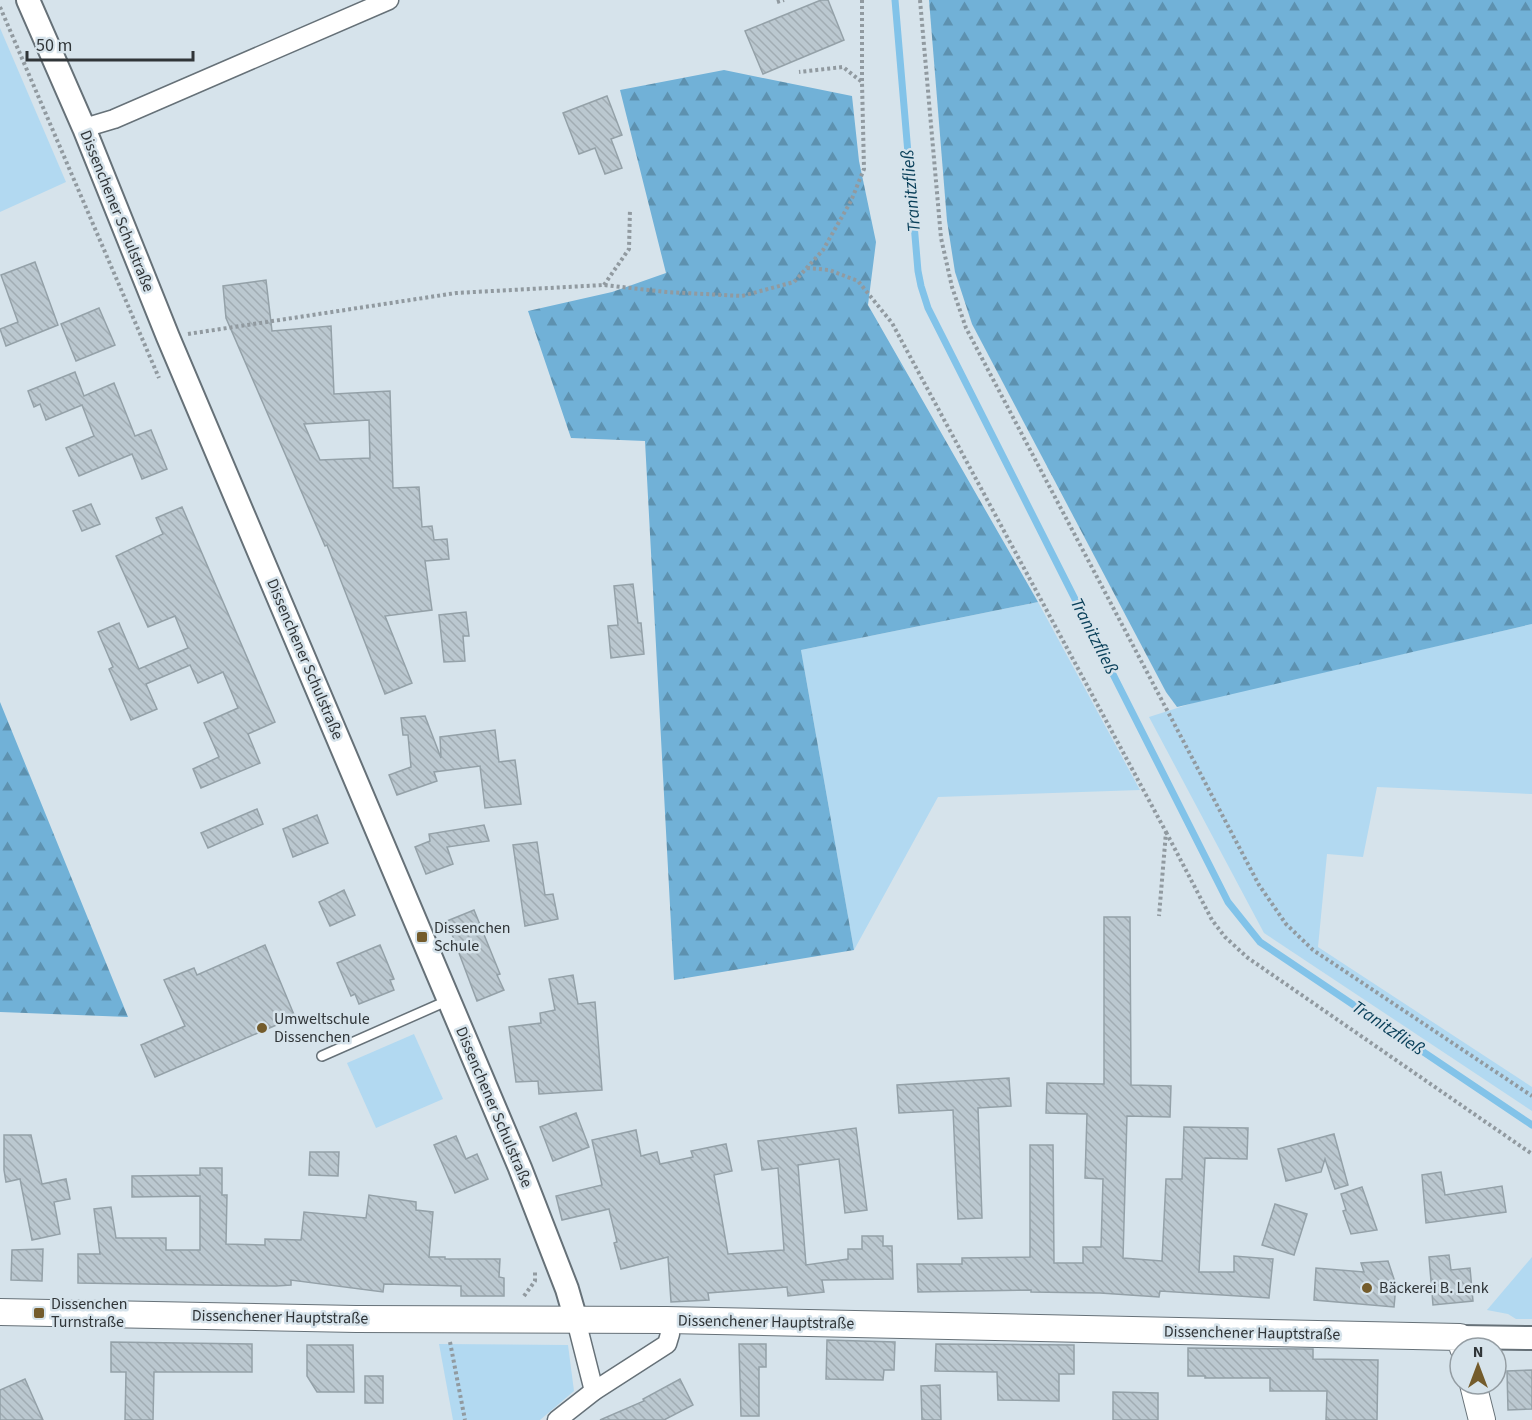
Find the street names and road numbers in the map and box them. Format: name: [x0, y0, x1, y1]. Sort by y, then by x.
street label: Dissenchener Schulstraße: [74, 127, 160, 295]
street label: Dissenchener Schulstraße: [261, 575, 349, 743]
street label: Dissenchener Schulstraße: [450, 1023, 538, 1191]
street label: Dissenchener Hauptstraße: [192, 1304, 368, 1330]
street label: Dissenchener Hauptstraße: [678, 1309, 854, 1335]
street label: Dissenchener Hauptstraße: [1164, 1320, 1340, 1346]

